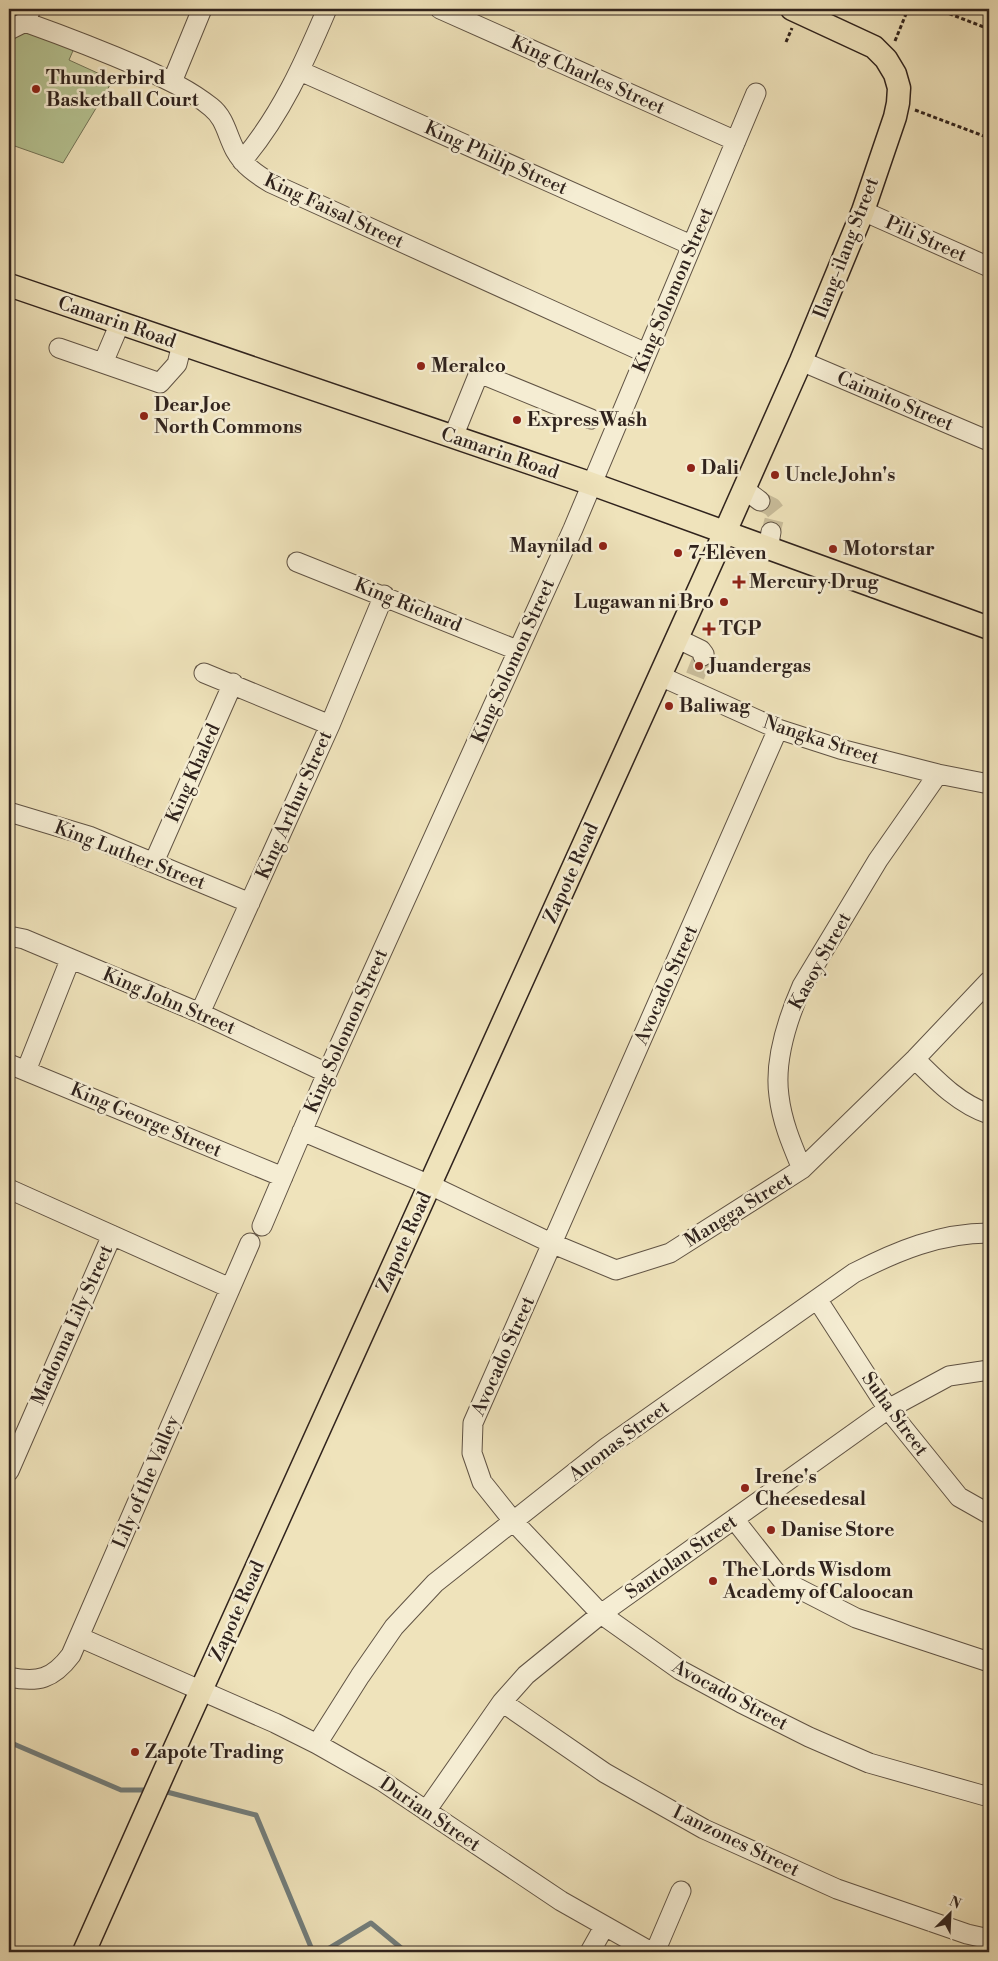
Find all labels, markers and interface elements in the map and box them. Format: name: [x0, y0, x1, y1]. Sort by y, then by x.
street label: King Charles Street: [507, 30, 669, 120]
place label: Thunderbird Basketball Court: [46, 66, 199, 112]
marker: Thunderbird Basketball Court: [30, 83, 42, 95]
street label: King Philip Street: [421, 116, 572, 200]
street label: King Faisal Street: [260, 168, 408, 254]
street label: Ilang-ilang Street: [808, 174, 884, 322]
street label: King Solomon Street: [627, 203, 719, 376]
street label: Pili Street: [882, 210, 971, 268]
street label: Camarin Road: [55, 291, 179, 353]
place label: Meralco: [431, 354, 506, 378]
marker: Meralco: [415, 360, 427, 372]
street label: Caimito Street: [833, 366, 957, 436]
place label: Dear Joe North Commons: [154, 393, 302, 439]
place label: ExpressWash: [527, 408, 648, 432]
marker: Dear Joe North Commons: [138, 410, 150, 422]
marker: ExpressWash: [511, 414, 523, 426]
street label: Camarin Road: [438, 422, 562, 484]
place label: Dali: [701, 456, 739, 480]
marker: Dali: [685, 462, 697, 474]
place label: Uncle John's: [785, 463, 895, 487]
marker: Uncle John's: [769, 469, 781, 481]
place label: Maynilad: [509, 534, 593, 558]
place label: Motorstar: [843, 537, 935, 561]
marker: Maynilad: [597, 540, 609, 552]
place label: 7-Eleven: [688, 541, 767, 565]
marker: Motorstar: [827, 543, 839, 555]
marker: 7-Eleven: [672, 547, 684, 559]
place label: Mercury Drug: [749, 570, 879, 594]
street label: King Richard: [351, 573, 465, 638]
street label: King Solomon Street: [466, 575, 560, 747]
marker: Mercury Drug: [733, 576, 745, 588]
place label: Lugawan ni Bro: [574, 590, 714, 614]
marker: Lugawan ni Bro: [718, 596, 730, 608]
place label: TGP: [719, 617, 762, 641]
marker: TGP: [703, 623, 715, 635]
place label: Juandergas: [706, 654, 811, 678]
marker: Juandergas: [693, 660, 705, 672]
place label: Baliwag: [679, 694, 751, 718]
marker: Baliwag: [663, 700, 675, 712]
street label: Nangka Street: [760, 710, 882, 770]
street label: King Khaled: [160, 720, 226, 826]
street label: King Arthur Street: [251, 727, 338, 883]
street label: King Luther Street: [51, 815, 209, 895]
street label: Zapote Road: [538, 819, 604, 927]
street label: Kasoy Street: [783, 908, 857, 1014]
street label: Avocado Street: [629, 921, 703, 1049]
street label: King Solomon Street: [299, 945, 393, 1117]
street label: King John Street: [99, 962, 239, 1040]
street label: King George Street: [67, 1077, 226, 1163]
street label: Mangga Street: [680, 1167, 797, 1253]
street label: Zapote Road: [371, 1188, 437, 1296]
street label: Madonna Lily Street: [26, 1241, 118, 1409]
street label: Avocado Street: [466, 1292, 540, 1420]
street label: Suha Street: [856, 1367, 934, 1461]
street label: Anonas Street: [563, 1395, 674, 1487]
street label: Lily of the Valley: [107, 1411, 185, 1552]
place label: Irene's Cheesedesal: [755, 1465, 866, 1511]
marker: Irene's Cheesedesal: [739, 1482, 751, 1494]
street label: Santolan Street: [620, 1509, 742, 1604]
place label: Danise Store: [781, 1518, 894, 1542]
marker: Danise Store: [765, 1524, 777, 1536]
street label: Zapote Road: [204, 1557, 270, 1665]
place label: The Lords Wisdom Academy of Caloocan: [722, 1558, 914, 1604]
marker: The Lords Wisdom Academy of Caloocan: [707, 1575, 719, 1587]
street label: Avocado Street: [667, 1654, 792, 1736]
place label: Zapote Trading: [145, 1740, 284, 1764]
marker: Zapote Trading: [129, 1746, 141, 1758]
street label: Durian Street: [375, 1771, 485, 1857]
street label: Lanzones Street: [669, 1800, 804, 1882]
north arrow: [926, 1888, 976, 1938]
text: N: [946, 1893, 964, 1914]

